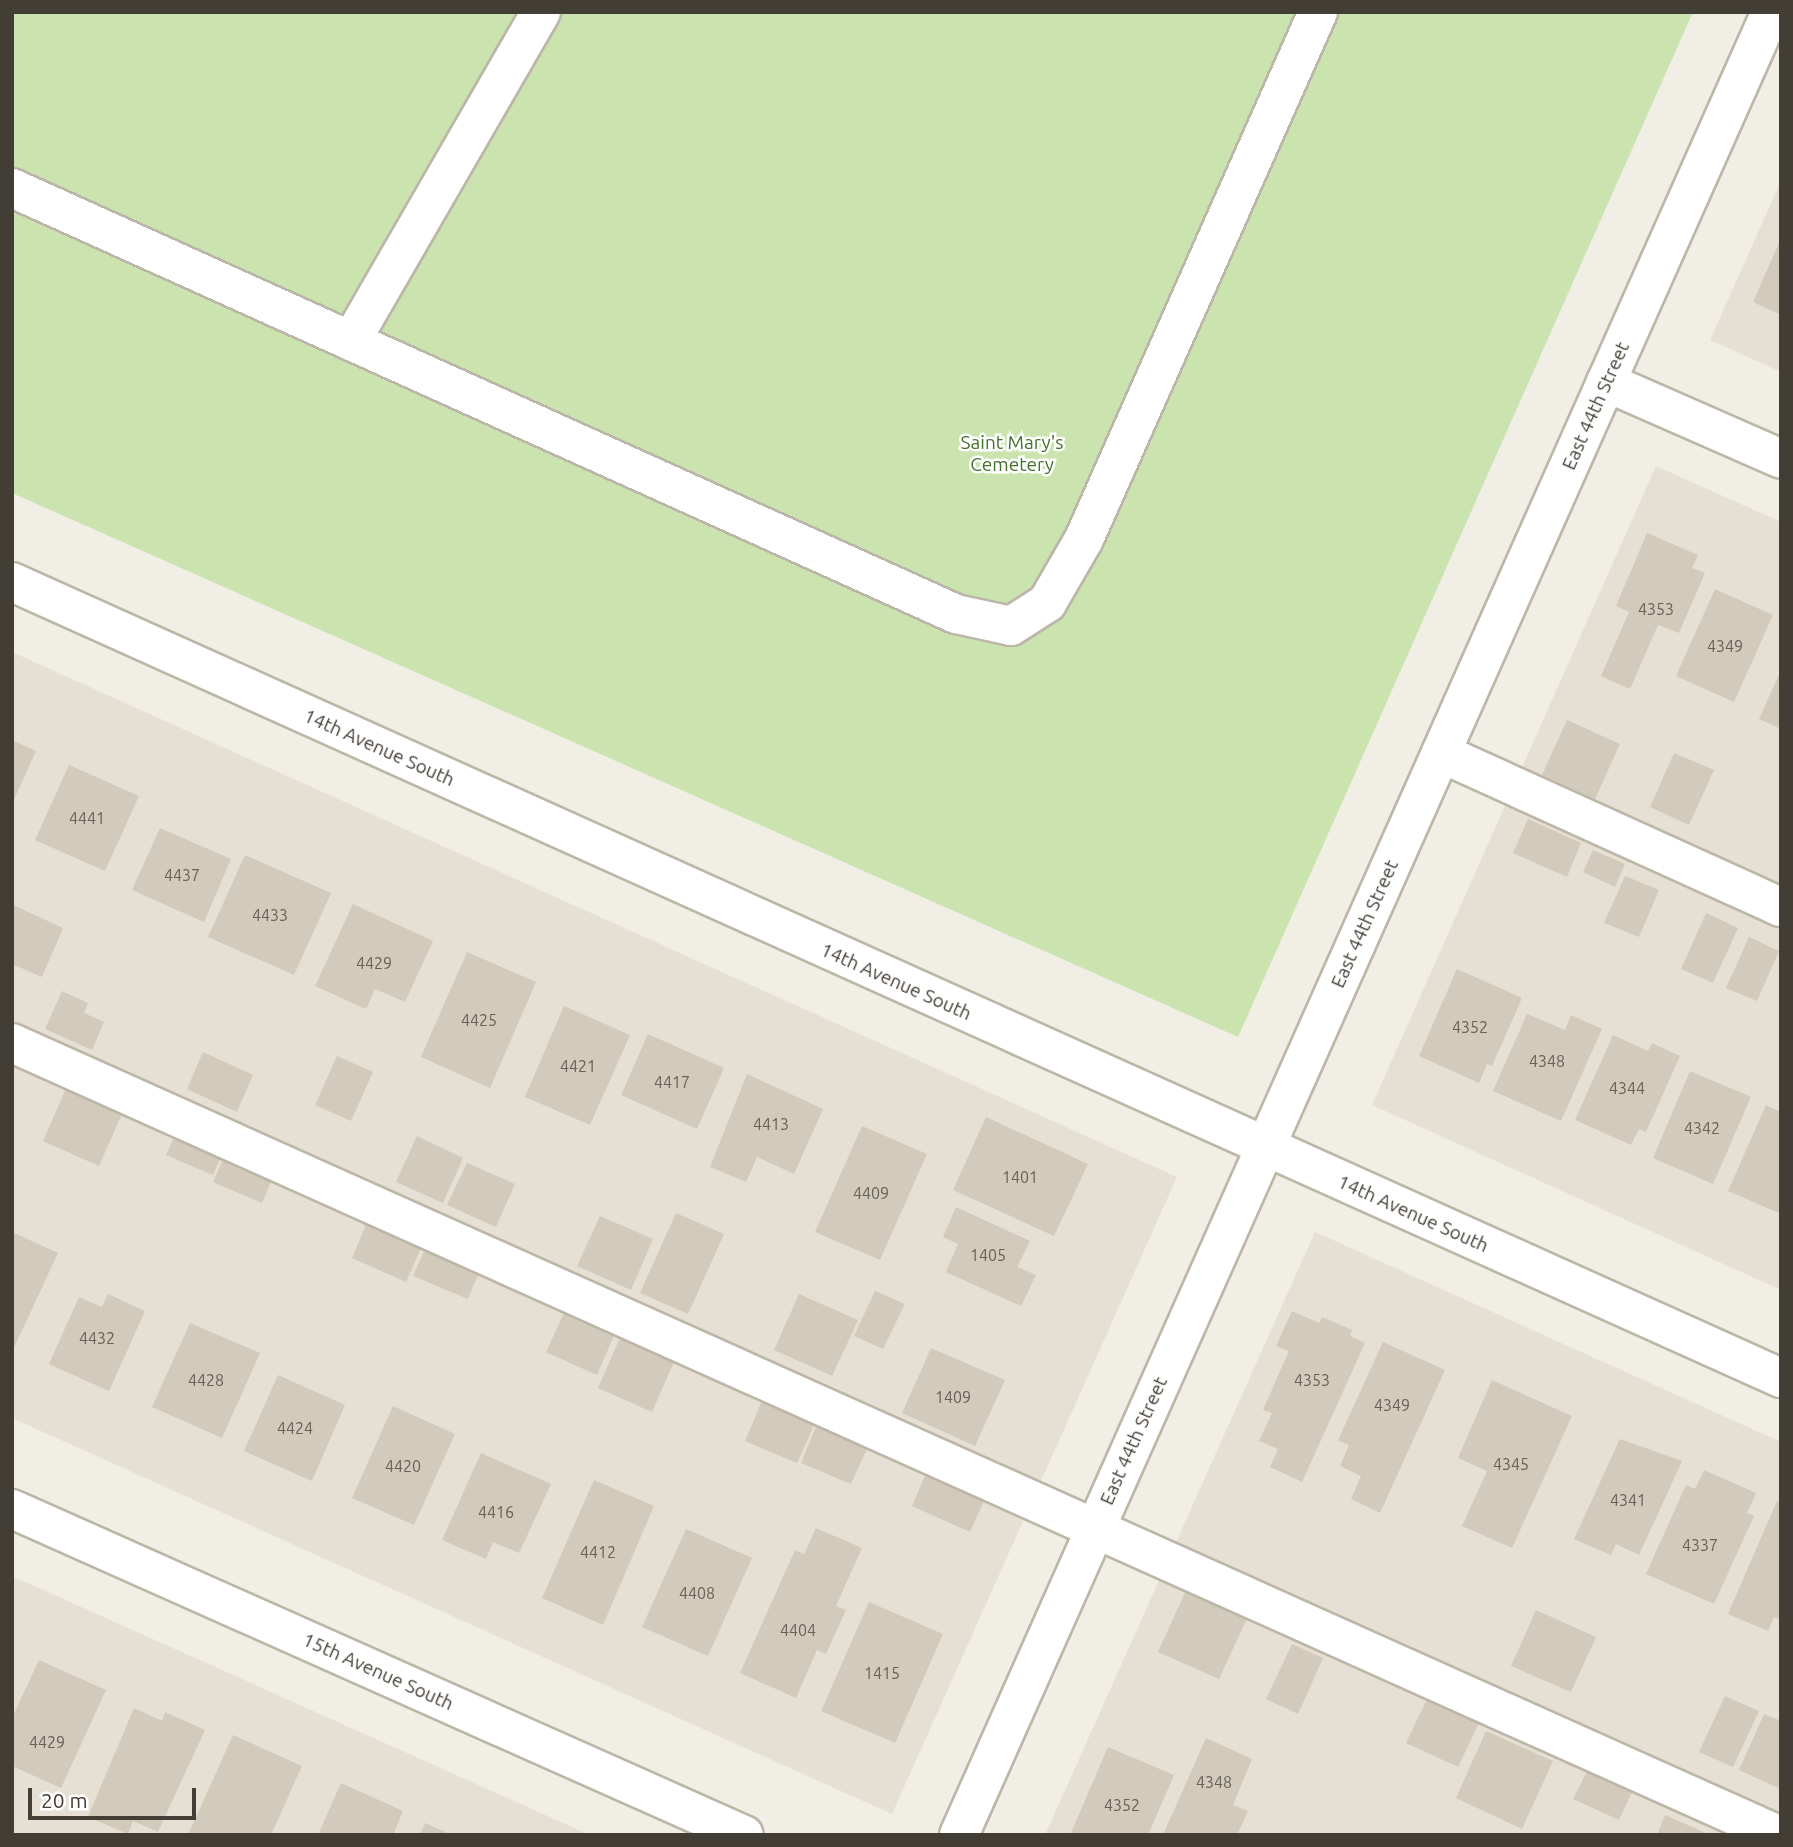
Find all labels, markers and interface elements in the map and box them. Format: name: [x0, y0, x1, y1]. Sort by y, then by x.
street label: East 44th Street: [1558, 339, 1634, 473]
park label: Saint Mary's Cemetery: [961, 432, 1063, 476]
house number: 4353: [1638, 599, 1674, 619]
house number: 4349: [1707, 636, 1743, 656]
street label: 14th Avenue South: [300, 704, 458, 792]
house number: 4441: [69, 808, 105, 828]
street label: East 44th Street: [1327, 857, 1403, 991]
house number: 4437: [164, 865, 200, 885]
house number: 4433: [252, 905, 288, 925]
street label: 14th Avenue South: [817, 938, 975, 1026]
house number: 4429: [356, 953, 392, 973]
house number: 4425: [461, 1010, 497, 1030]
house number: 4352: [1452, 1017, 1488, 1037]
house number: 4348: [1529, 1051, 1565, 1071]
house number: 4421: [560, 1056, 596, 1076]
house number: 4417: [654, 1072, 690, 1092]
house number: 4344: [1609, 1078, 1645, 1098]
house number: 4413: [753, 1114, 789, 1134]
house number: 4342: [1684, 1118, 1720, 1138]
house number: 1401: [1002, 1167, 1038, 1187]
street label: 14th Avenue South: [1334, 1170, 1492, 1258]
house number: 4409: [853, 1183, 889, 1203]
house number: 1405: [970, 1245, 1006, 1265]
house number: 4432: [79, 1328, 115, 1348]
house number: 4428: [188, 1370, 224, 1390]
house number: 4353: [1294, 1370, 1330, 1390]
street label: East 44th Street: [1096, 1374, 1172, 1508]
house number: 1409: [935, 1387, 971, 1407]
house number: 4349: [1374, 1395, 1410, 1415]
house number: 4424: [277, 1418, 313, 1438]
house number: 4345: [1493, 1454, 1529, 1474]
house number: 4420: [385, 1456, 421, 1476]
house number: 4341: [1610, 1490, 1646, 1510]
house number: 4416: [478, 1502, 514, 1522]
house number: 4337: [1682, 1535, 1718, 1555]
house number: 4412: [580, 1542, 616, 1562]
house number: 4408: [679, 1583, 715, 1603]
house number: 4404: [780, 1620, 816, 1640]
street label: 15th Avenue South: [299, 1628, 457, 1716]
house number: 1415: [864, 1663, 900, 1683]
house number: 4429: [29, 1732, 65, 1752]
house number: 4348: [1196, 1772, 1232, 1792]
scale bar: [32, 1773, 200, 1817]
text: 20 m: [41, 1788, 88, 1812]
house number: 4352: [1104, 1795, 1140, 1815]

